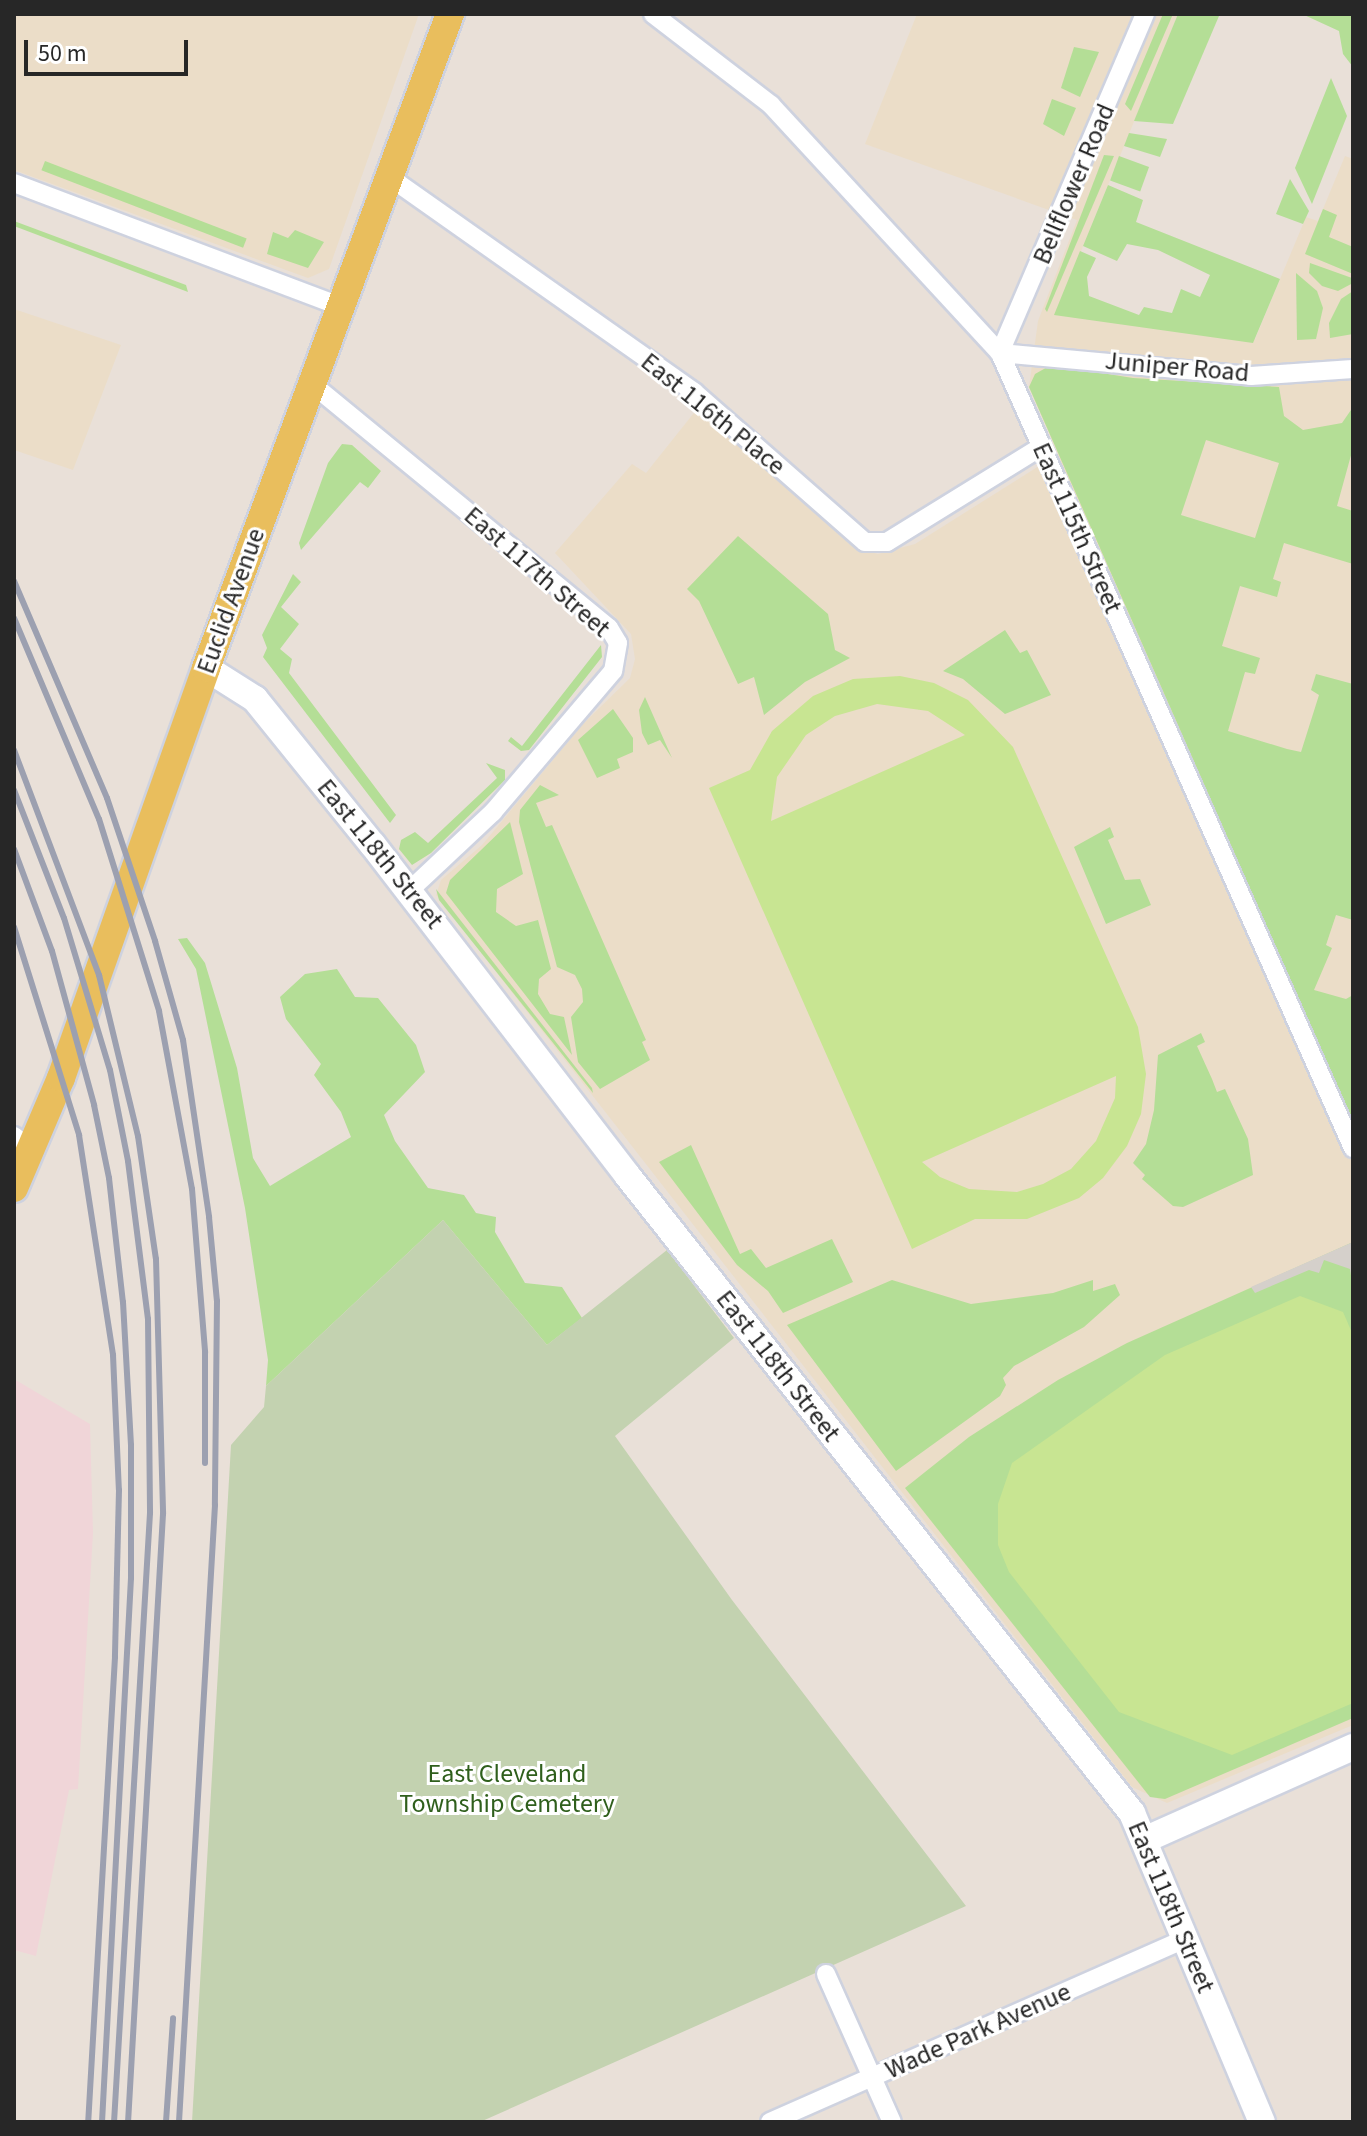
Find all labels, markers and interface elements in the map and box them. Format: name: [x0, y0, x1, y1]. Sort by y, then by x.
scale bar: [28, 24, 192, 74]
text: 50 m: [38, 36, 87, 71]
street label: Bellflower Road: [1026, 99, 1122, 269]
street label: Juniper Road: [1104, 345, 1250, 389]
street label: East 116th Place: [635, 346, 791, 482]
street label: East 115th Street: [1025, 438, 1129, 618]
street label: East 117th Street: [458, 500, 616, 644]
street label: Euclid Avenue: [190, 524, 272, 678]
street label: East 118th Street: [310, 773, 450, 935]
street label: East 118th Street: [709, 1284, 847, 1448]
park label: East Cleveland Township Cemetery: [399, 1758, 615, 1820]
street label: East 118th Street: [1121, 1817, 1221, 1997]
street label: Wade Park Avenue: [880, 1976, 1076, 2086]

